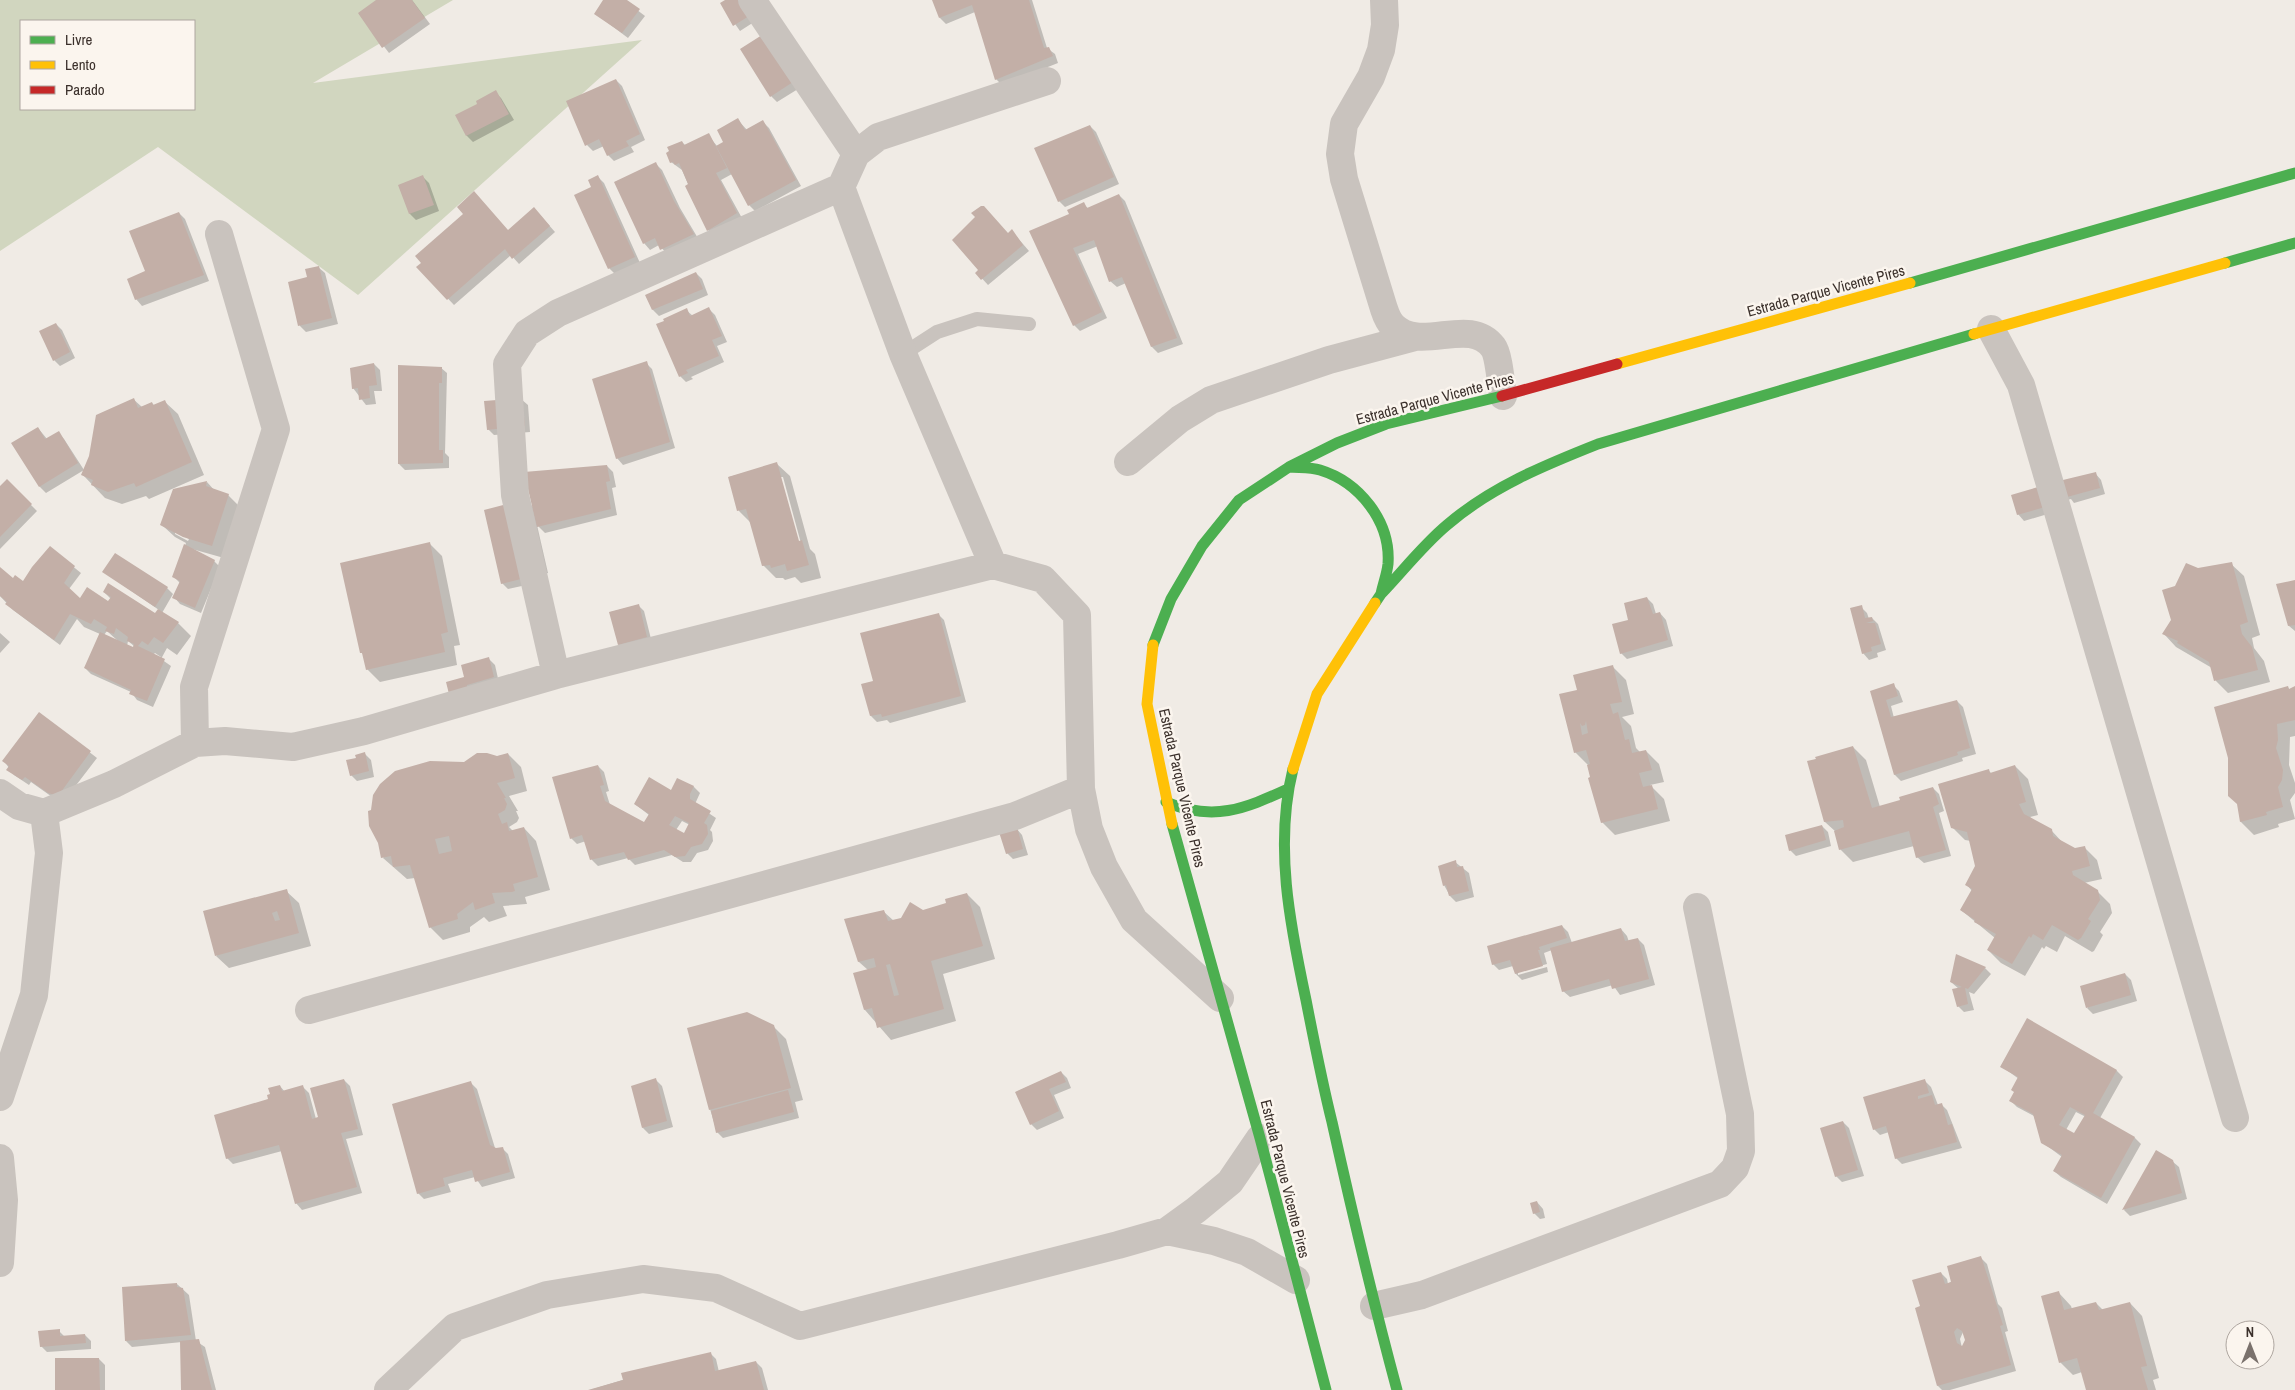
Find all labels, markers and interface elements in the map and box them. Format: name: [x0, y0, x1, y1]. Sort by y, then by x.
legend: [20, 20, 195, 110]
text: Livre: [65, 29, 93, 50]
text: Lento: [65, 54, 96, 75]
text: Parado: [65, 79, 105, 100]
street label: Estrada Parque Vicente Pires: [1745, 259, 1907, 322]
street label: Estrada Parque Vicente Pires: [1354, 367, 1516, 430]
street label: Estrada Parque Vicente Pires: [1154, 706, 1211, 869]
street label: Estrada Parque Vicente Pires: [1256, 1097, 1315, 1260]
north arrow: [2225, 1320, 2275, 1370]
text: N: [2246, 1323, 2254, 1341]

